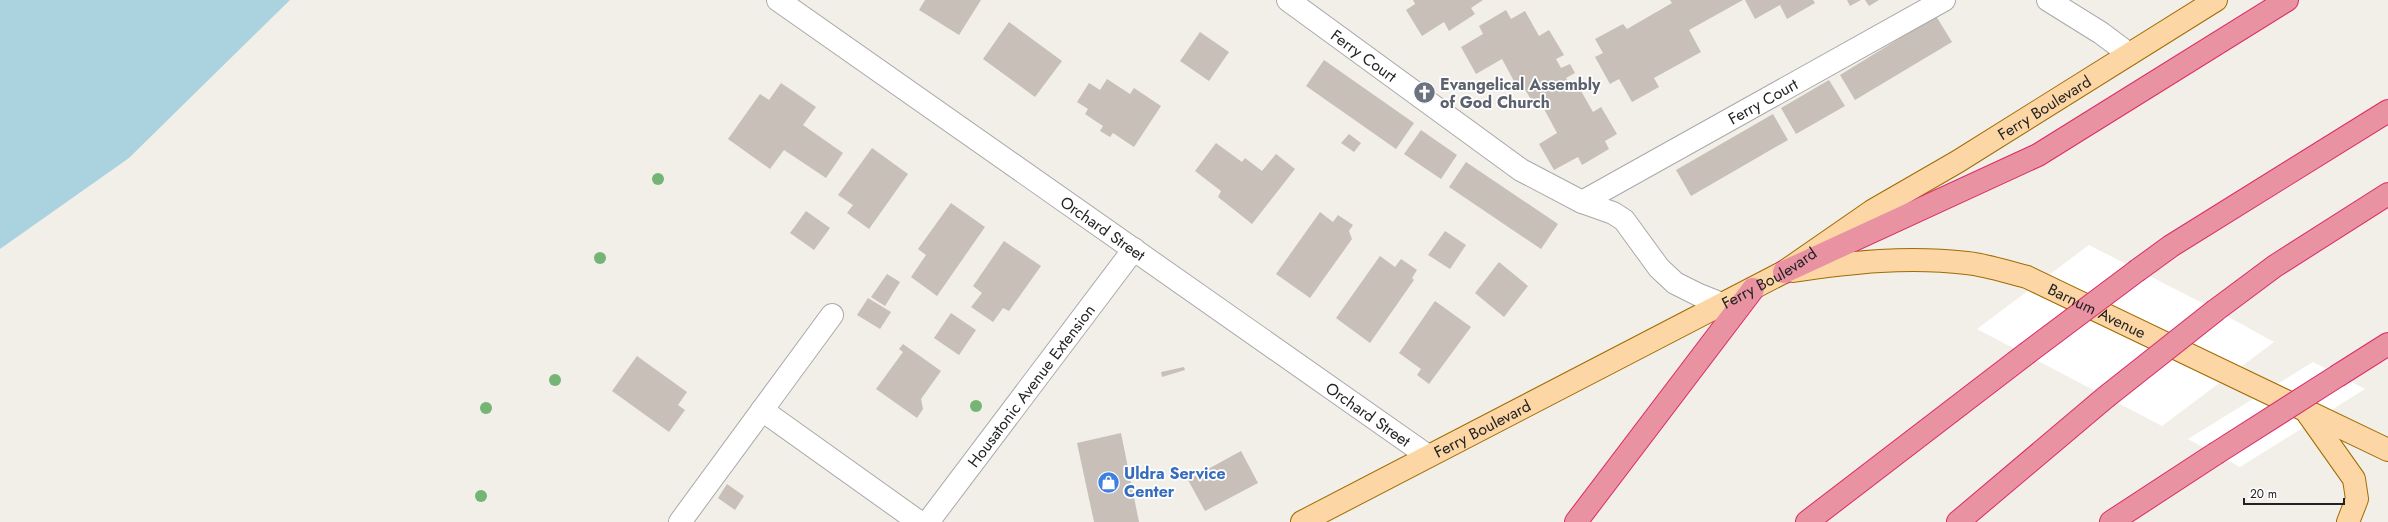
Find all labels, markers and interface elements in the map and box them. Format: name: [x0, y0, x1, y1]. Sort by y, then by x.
street label: Ferry Court: [1326, 24, 1401, 88]
street label: Ferry Boulevard: [1993, 70, 2096, 146]
place label: Evangelical Assembly of God Church: [1440, 73, 1601, 114]
street label: Ferry Court: [1724, 73, 1802, 130]
church icon: Evangelical Assembly of God Church: [1411, 80, 1437, 106]
street label: Orchard Street: [1055, 190, 1150, 266]
street label: Ferry Boulevard: [1718, 242, 1821, 314]
street label: Barnum Avenue: [2044, 278, 2150, 344]
street label: Housatonic Avenue Extension: [962, 299, 1100, 472]
street label: Orchard Street: [1321, 377, 1415, 453]
street label: Ferry Boulevard: [1430, 394, 1535, 464]
place label: Uldra Service Center: [1124, 462, 1226, 503]
shop icon: Uldra Service Center: [1095, 469, 1121, 495]
scale bar: [2244, 480, 2344, 506]
text: 20 m: [2250, 485, 2277, 503]

